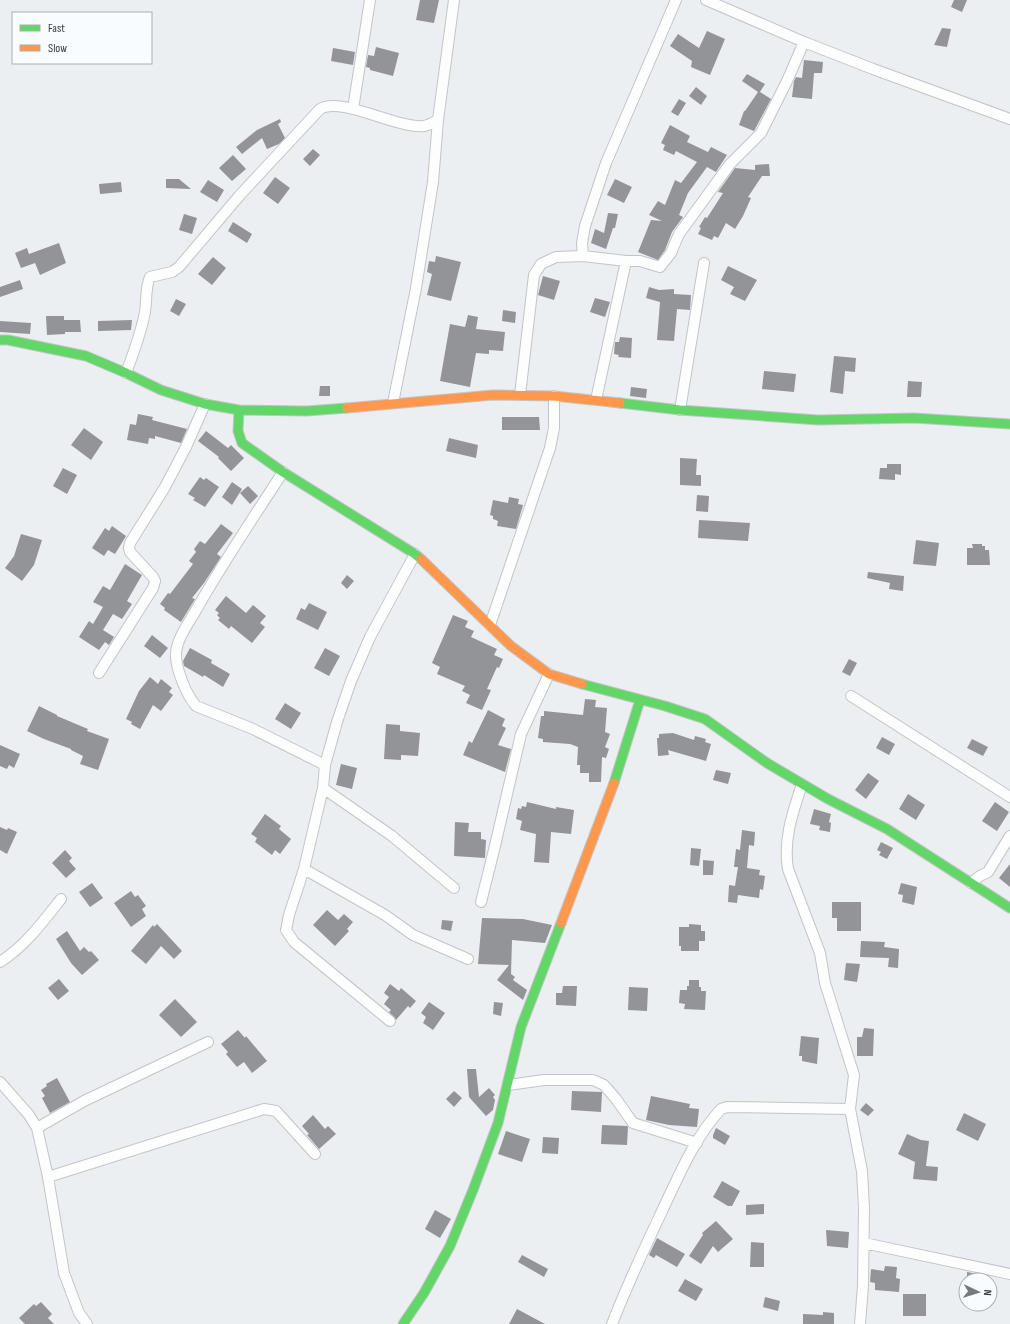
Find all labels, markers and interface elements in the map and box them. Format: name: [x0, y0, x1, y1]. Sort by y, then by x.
legend: [12, 12, 152, 64]
text: Fast: [48, 21, 65, 36]
text: Slow: [48, 41, 67, 56]
north arrow: [958, 1272, 998, 1312]
text: N: [981, 1289, 994, 1296]

